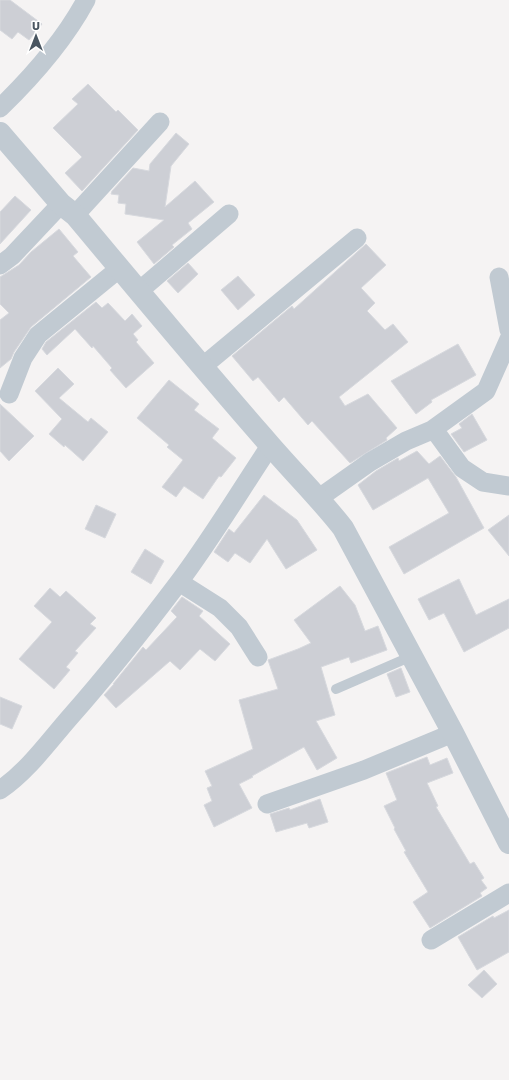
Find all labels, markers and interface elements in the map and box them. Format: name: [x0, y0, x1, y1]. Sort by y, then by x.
north arrow: [16, 16, 56, 56]
text: U: [32, 20, 40, 33]

